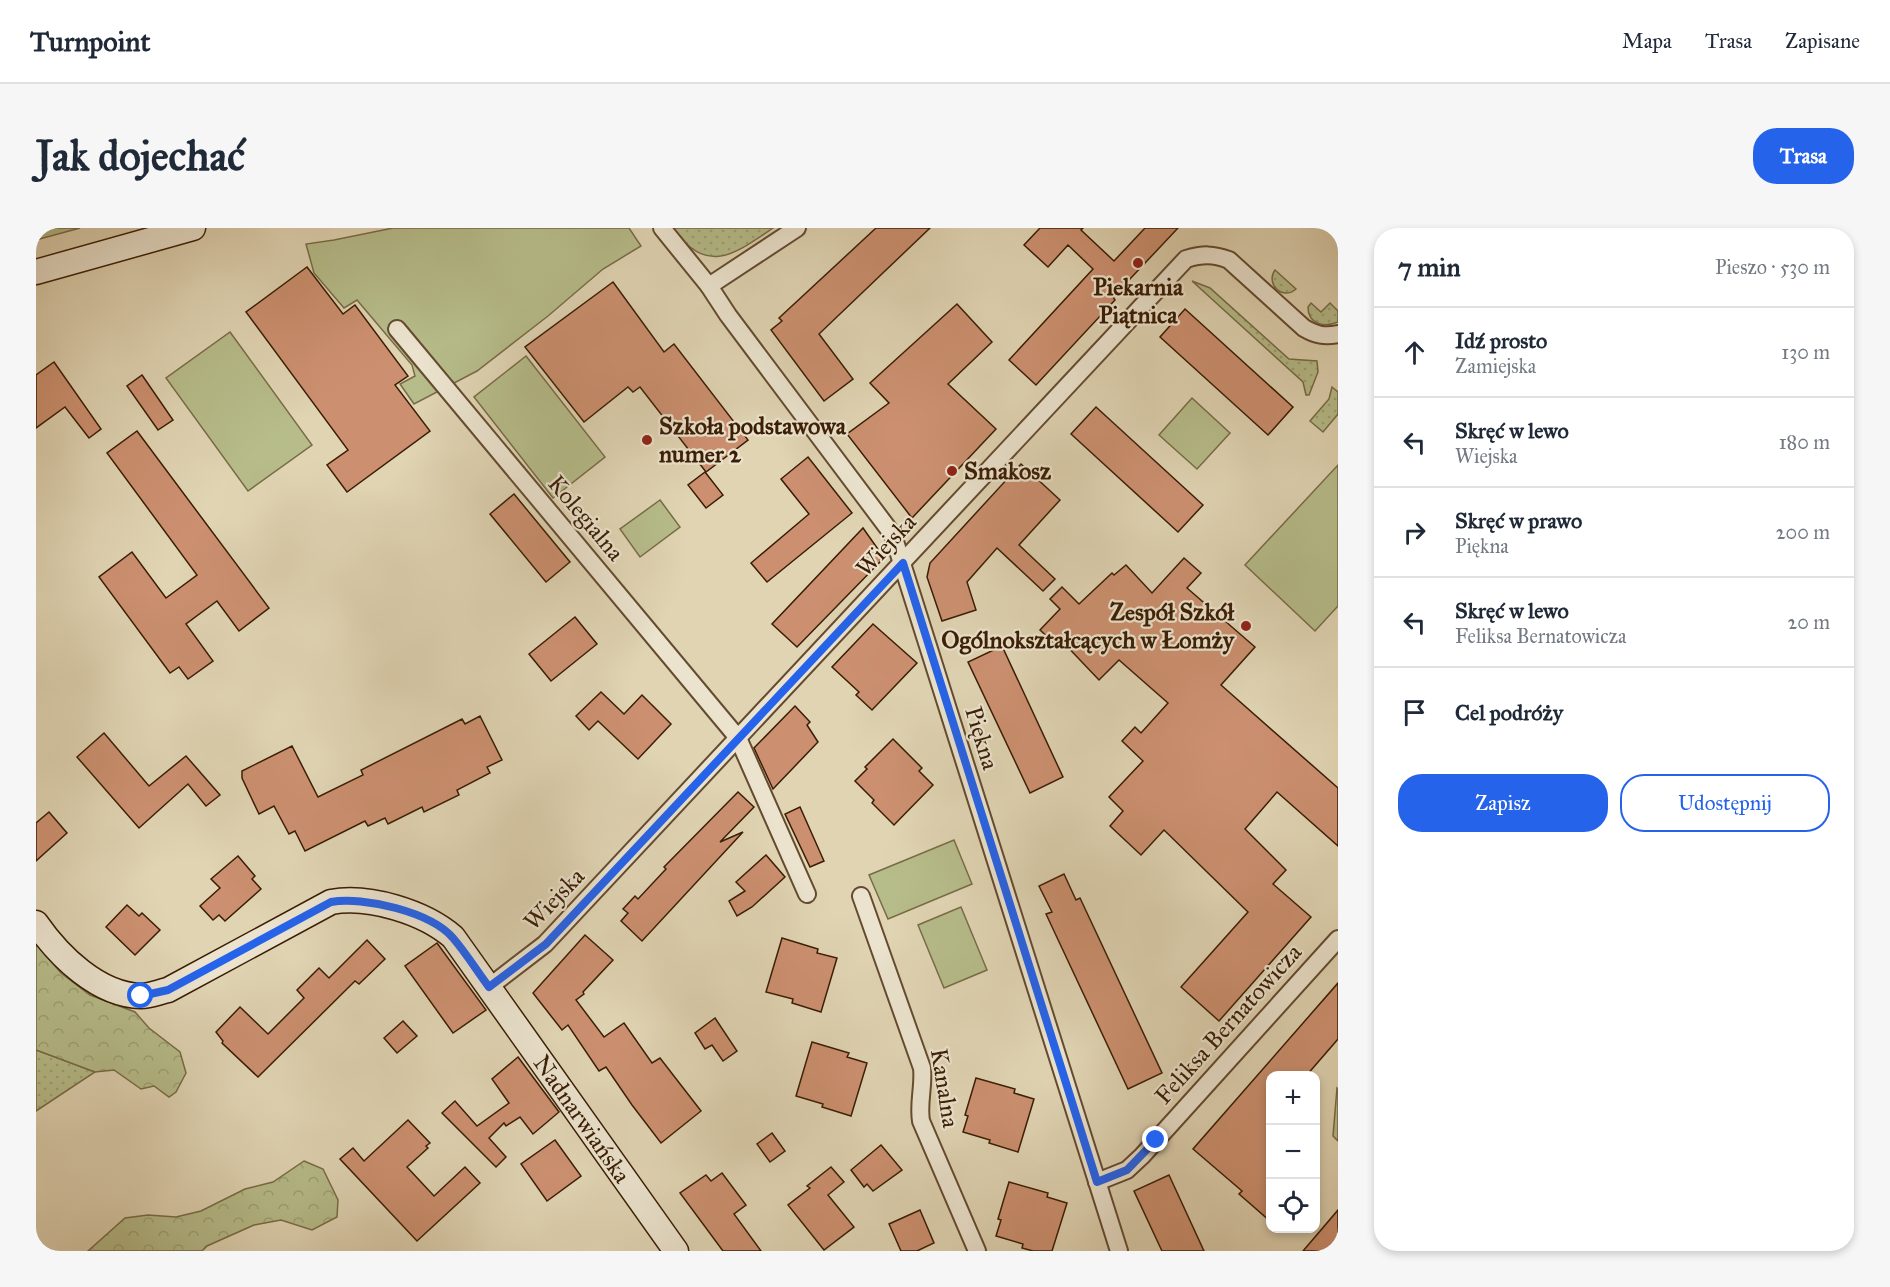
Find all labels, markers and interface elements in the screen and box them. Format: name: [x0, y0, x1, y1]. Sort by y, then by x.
text: Turnpoint: [30, 24, 150, 59]
text: Mapa: [1622, 28, 1672, 54]
text: Trasa: [1705, 28, 1752, 54]
text: Zapisane: [1785, 28, 1860, 54]
button: Trasa: [1753, 128, 1854, 184]
text: Jak dojechać: [36, 130, 245, 182]
text: 7 min: [1398, 251, 1461, 283]
text: Pieszo · 530 m: [1715, 255, 1830, 279]
marker: Piekarnia Piątnica: [1131, 256, 1145, 270]
place label: Piekarnia Piątnica: [1093, 272, 1184, 330]
text: Idź prosto: [1455, 327, 1547, 354]
icon: ahead: [1398, 336, 1431, 369]
text: 130 m: [1781, 340, 1830, 364]
text: Zamiejska: [1455, 354, 1536, 378]
place label: Szkoła podstawowa numer 2: [659, 411, 847, 469]
text: Skręć w lewo: [1455, 417, 1569, 444]
icon: left: [1398, 426, 1431, 459]
text: 180 m: [1779, 430, 1830, 454]
marker: Szkoła podstawowa numer 2: [640, 433, 654, 447]
text: Wiejska: [1455, 444, 1518, 468]
place label: Smakosz: [964, 456, 1052, 486]
marker: Smakosz: [945, 464, 959, 478]
street label: Kolegialna: [541, 469, 631, 568]
street label: Wiejska: [849, 507, 923, 583]
text: Skręć w prawo: [1455, 507, 1582, 534]
icon: right: [1398, 516, 1431, 549]
text: 200 m: [1776, 520, 1830, 544]
text: Piękna: [1455, 534, 1509, 558]
place label: Zespół Szkół Ogólnokształcących w Łomży: [941, 597, 1236, 655]
text: Skręć w lewo: [1455, 597, 1569, 624]
icon: left: [1398, 606, 1431, 639]
text: 20 m: [1787, 610, 1830, 634]
marker: Zespół Szkół Ogólnokształcących w Łomży: [1239, 619, 1253, 633]
text: Feliksa Bernatowicza: [1455, 624, 1626, 648]
icon: arrive: [1398, 696, 1431, 729]
text: Cel podróży: [1455, 699, 1563, 726]
street label: Piękna: [958, 703, 1006, 774]
button: Zapisz: [1398, 774, 1608, 832]
button: Udostępnij: [1620, 774, 1830, 832]
street label: Wiejska: [517, 861, 591, 936]
street label: Feliksa Bernatowicza: [1148, 937, 1309, 1110]
route start: [127, 982, 153, 1008]
street label: Kanalna: [924, 1046, 966, 1131]
street label: Nadnarwiańska: [527, 1049, 638, 1190]
map controls: [1266, 1071, 1320, 1233]
button: +: [1266, 1071, 1320, 1125]
button: −: [1266, 1125, 1320, 1179]
route end: [1142, 1126, 1168, 1152]
button: locate: [1266, 1179, 1320, 1233]

